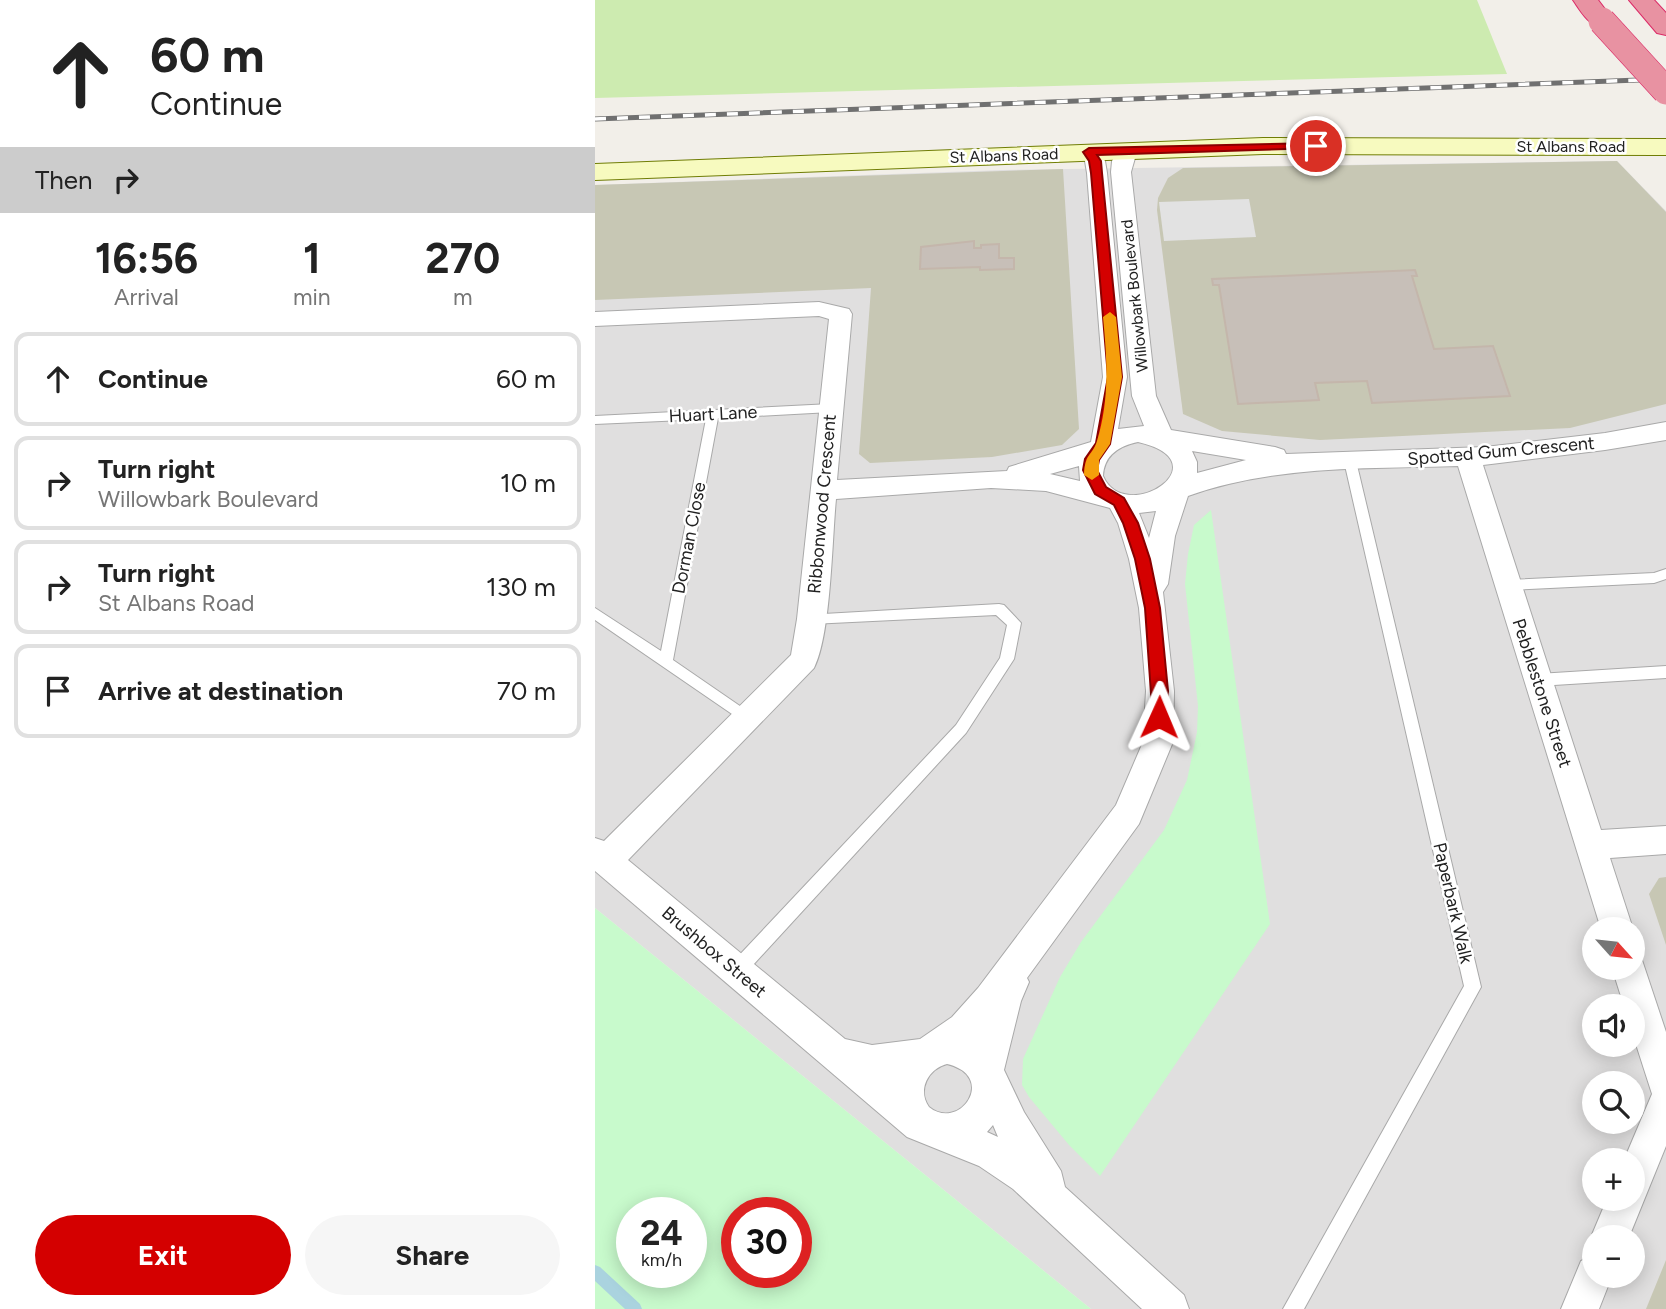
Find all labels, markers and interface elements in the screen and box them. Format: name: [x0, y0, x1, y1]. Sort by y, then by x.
text: 60 m: [150, 25, 265, 84]
icon: ahead: [35, 28, 126, 119]
text: Continue: [150, 85, 282, 123]
pin: [1286, 116, 1346, 176]
icon: arrive: [1297, 127, 1335, 165]
street label: St Albans Road: [1517, 137, 1625, 156]
street label: St Albans Road: [949, 144, 1059, 167]
icon: right: [107, 161, 145, 199]
text: Then: [35, 164, 93, 196]
street label: Willowbark Boulevard: [1117, 219, 1152, 373]
text: 16:56: [95, 233, 198, 284]
text: 1: [303, 233, 321, 284]
text: 270: [425, 233, 500, 284]
text: Arrival: [114, 283, 179, 311]
text: min: [293, 283, 331, 311]
text: m: [453, 283, 473, 311]
icon: ahead: [39, 360, 77, 398]
text: Continue: [98, 363, 208, 395]
text: 60 m: [496, 363, 556, 395]
street label: Huart Lane: [668, 401, 758, 427]
street label: Ribbonwood Crescent: [803, 413, 841, 595]
street label: Spotted Gum Crescent: [1407, 432, 1596, 470]
text: Turn right: [98, 453, 215, 485]
icon: right: [39, 464, 77, 502]
text: 10 m: [500, 467, 556, 499]
street label: Dorman Close: [667, 480, 711, 596]
text: Willowbark Boulevard: [98, 485, 319, 513]
text: Turn right: [98, 557, 215, 589]
icon: right: [39, 568, 77, 606]
text: 130 m: [486, 571, 556, 603]
text: St Albans Road: [98, 589, 255, 617]
street label: Pebblestone Street: [1508, 616, 1577, 770]
icon: arrive: [39, 672, 77, 710]
text: Arrive at destination: [98, 675, 343, 707]
text: 70 m: [497, 675, 556, 707]
position arrow: [1122, 680, 1196, 754]
street label: Paperbark Walk: [1428, 840, 1478, 966]
street label: Brushbox Street: [657, 902, 771, 1002]
north arrow: [1582, 917, 1645, 980]
map controls: [1582, 917, 1645, 1288]
button: sound: [1582, 994, 1645, 1057]
button: search: [1582, 1071, 1645, 1134]
button: +: [1582, 1148, 1645, 1211]
speed limit sign: 30: [721, 1197, 812, 1288]
text: 24: [640, 1212, 683, 1254]
button: Exit: [35, 1215, 291, 1295]
button: Share: [305, 1215, 560, 1295]
button: −: [1582, 1225, 1645, 1288]
text: km/h: [641, 1249, 682, 1271]

